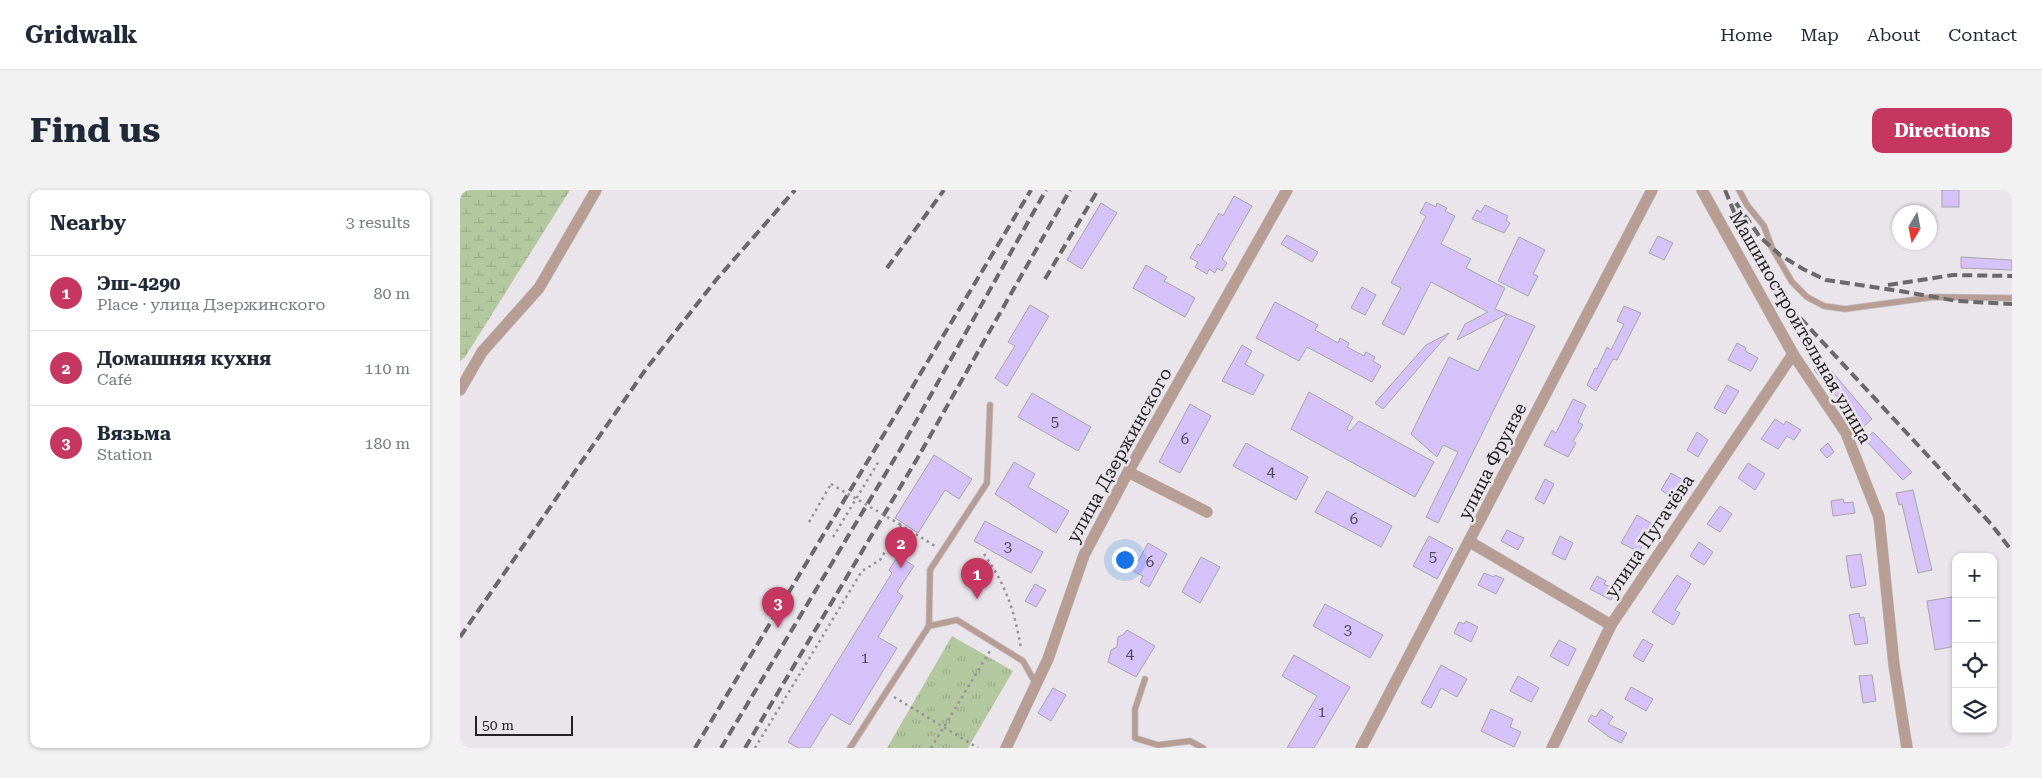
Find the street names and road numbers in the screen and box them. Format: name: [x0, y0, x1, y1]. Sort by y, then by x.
street label: Машиностроительная улица: [1726, 207, 1876, 447]
street label: улица Дзержинского: [1062, 364, 1176, 546]
street label: улица Фрунзе: [1454, 399, 1531, 523]
street label: улица Пугачёва: [1600, 470, 1698, 602]

